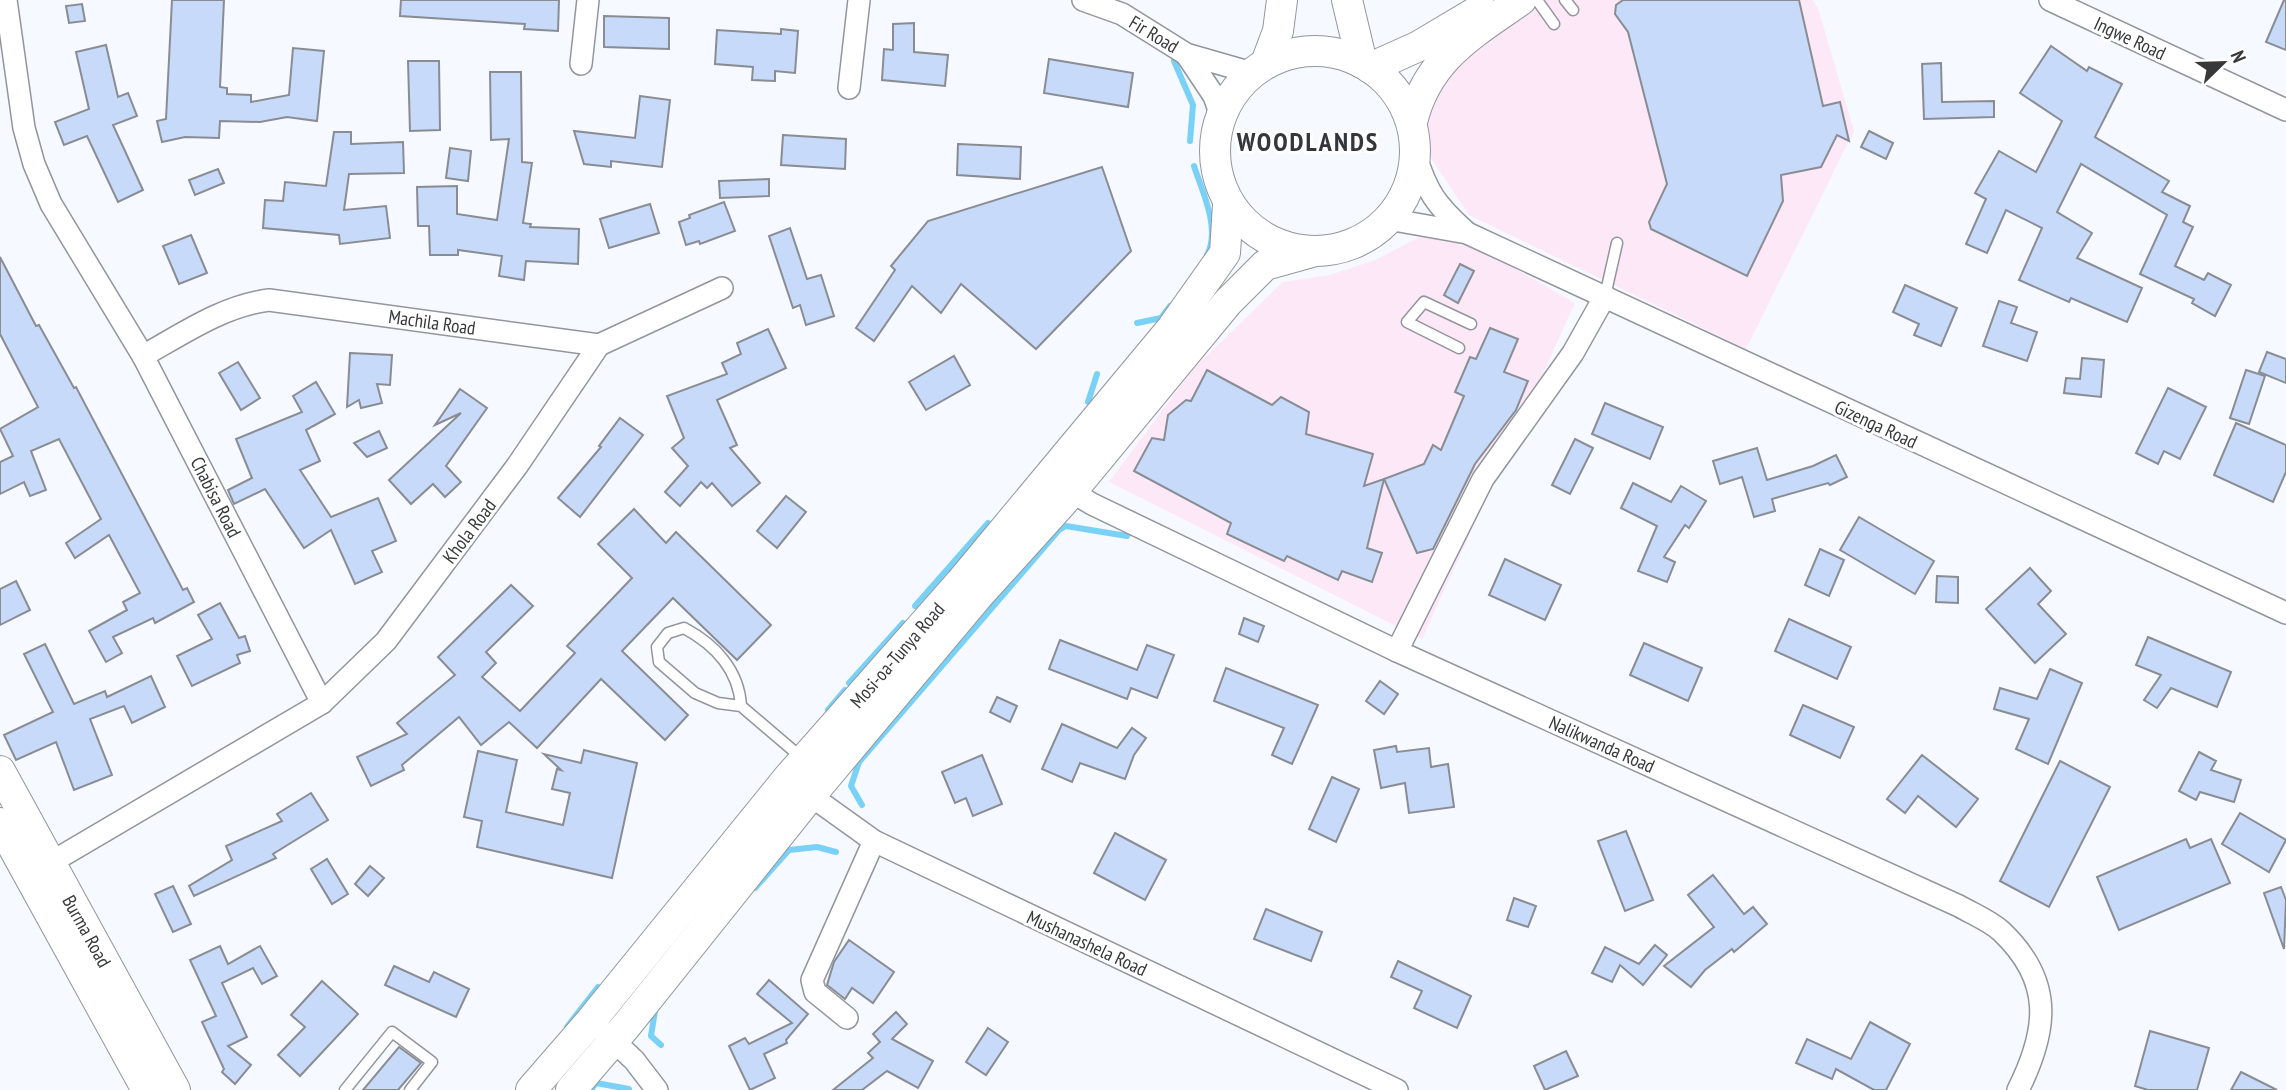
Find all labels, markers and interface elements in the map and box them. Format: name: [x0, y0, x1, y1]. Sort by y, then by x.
street label: Fir Road: [1125, 10, 1183, 58]
street label: Ingwe Road: [2090, 11, 2170, 65]
north arrow: [2188, 28, 2258, 98]
text: N: [2226, 47, 2252, 66]
district label: WOODLANDS: [1236, 125, 1379, 158]
street label: Machila Road: [387, 304, 477, 340]
street label: Gizenga Road: [1831, 394, 1921, 454]
street label: Chabisa Road: [185, 453, 247, 541]
street label: Khola Road: [437, 494, 501, 568]
street label: Mosi-oa-Tunya Road: [845, 597, 949, 713]
street label: Nalikwanda Road: [1545, 710, 1659, 778]
street label: Burma Road: [57, 891, 117, 971]
street label: Mushanashela Road: [1023, 905, 1151, 981]

